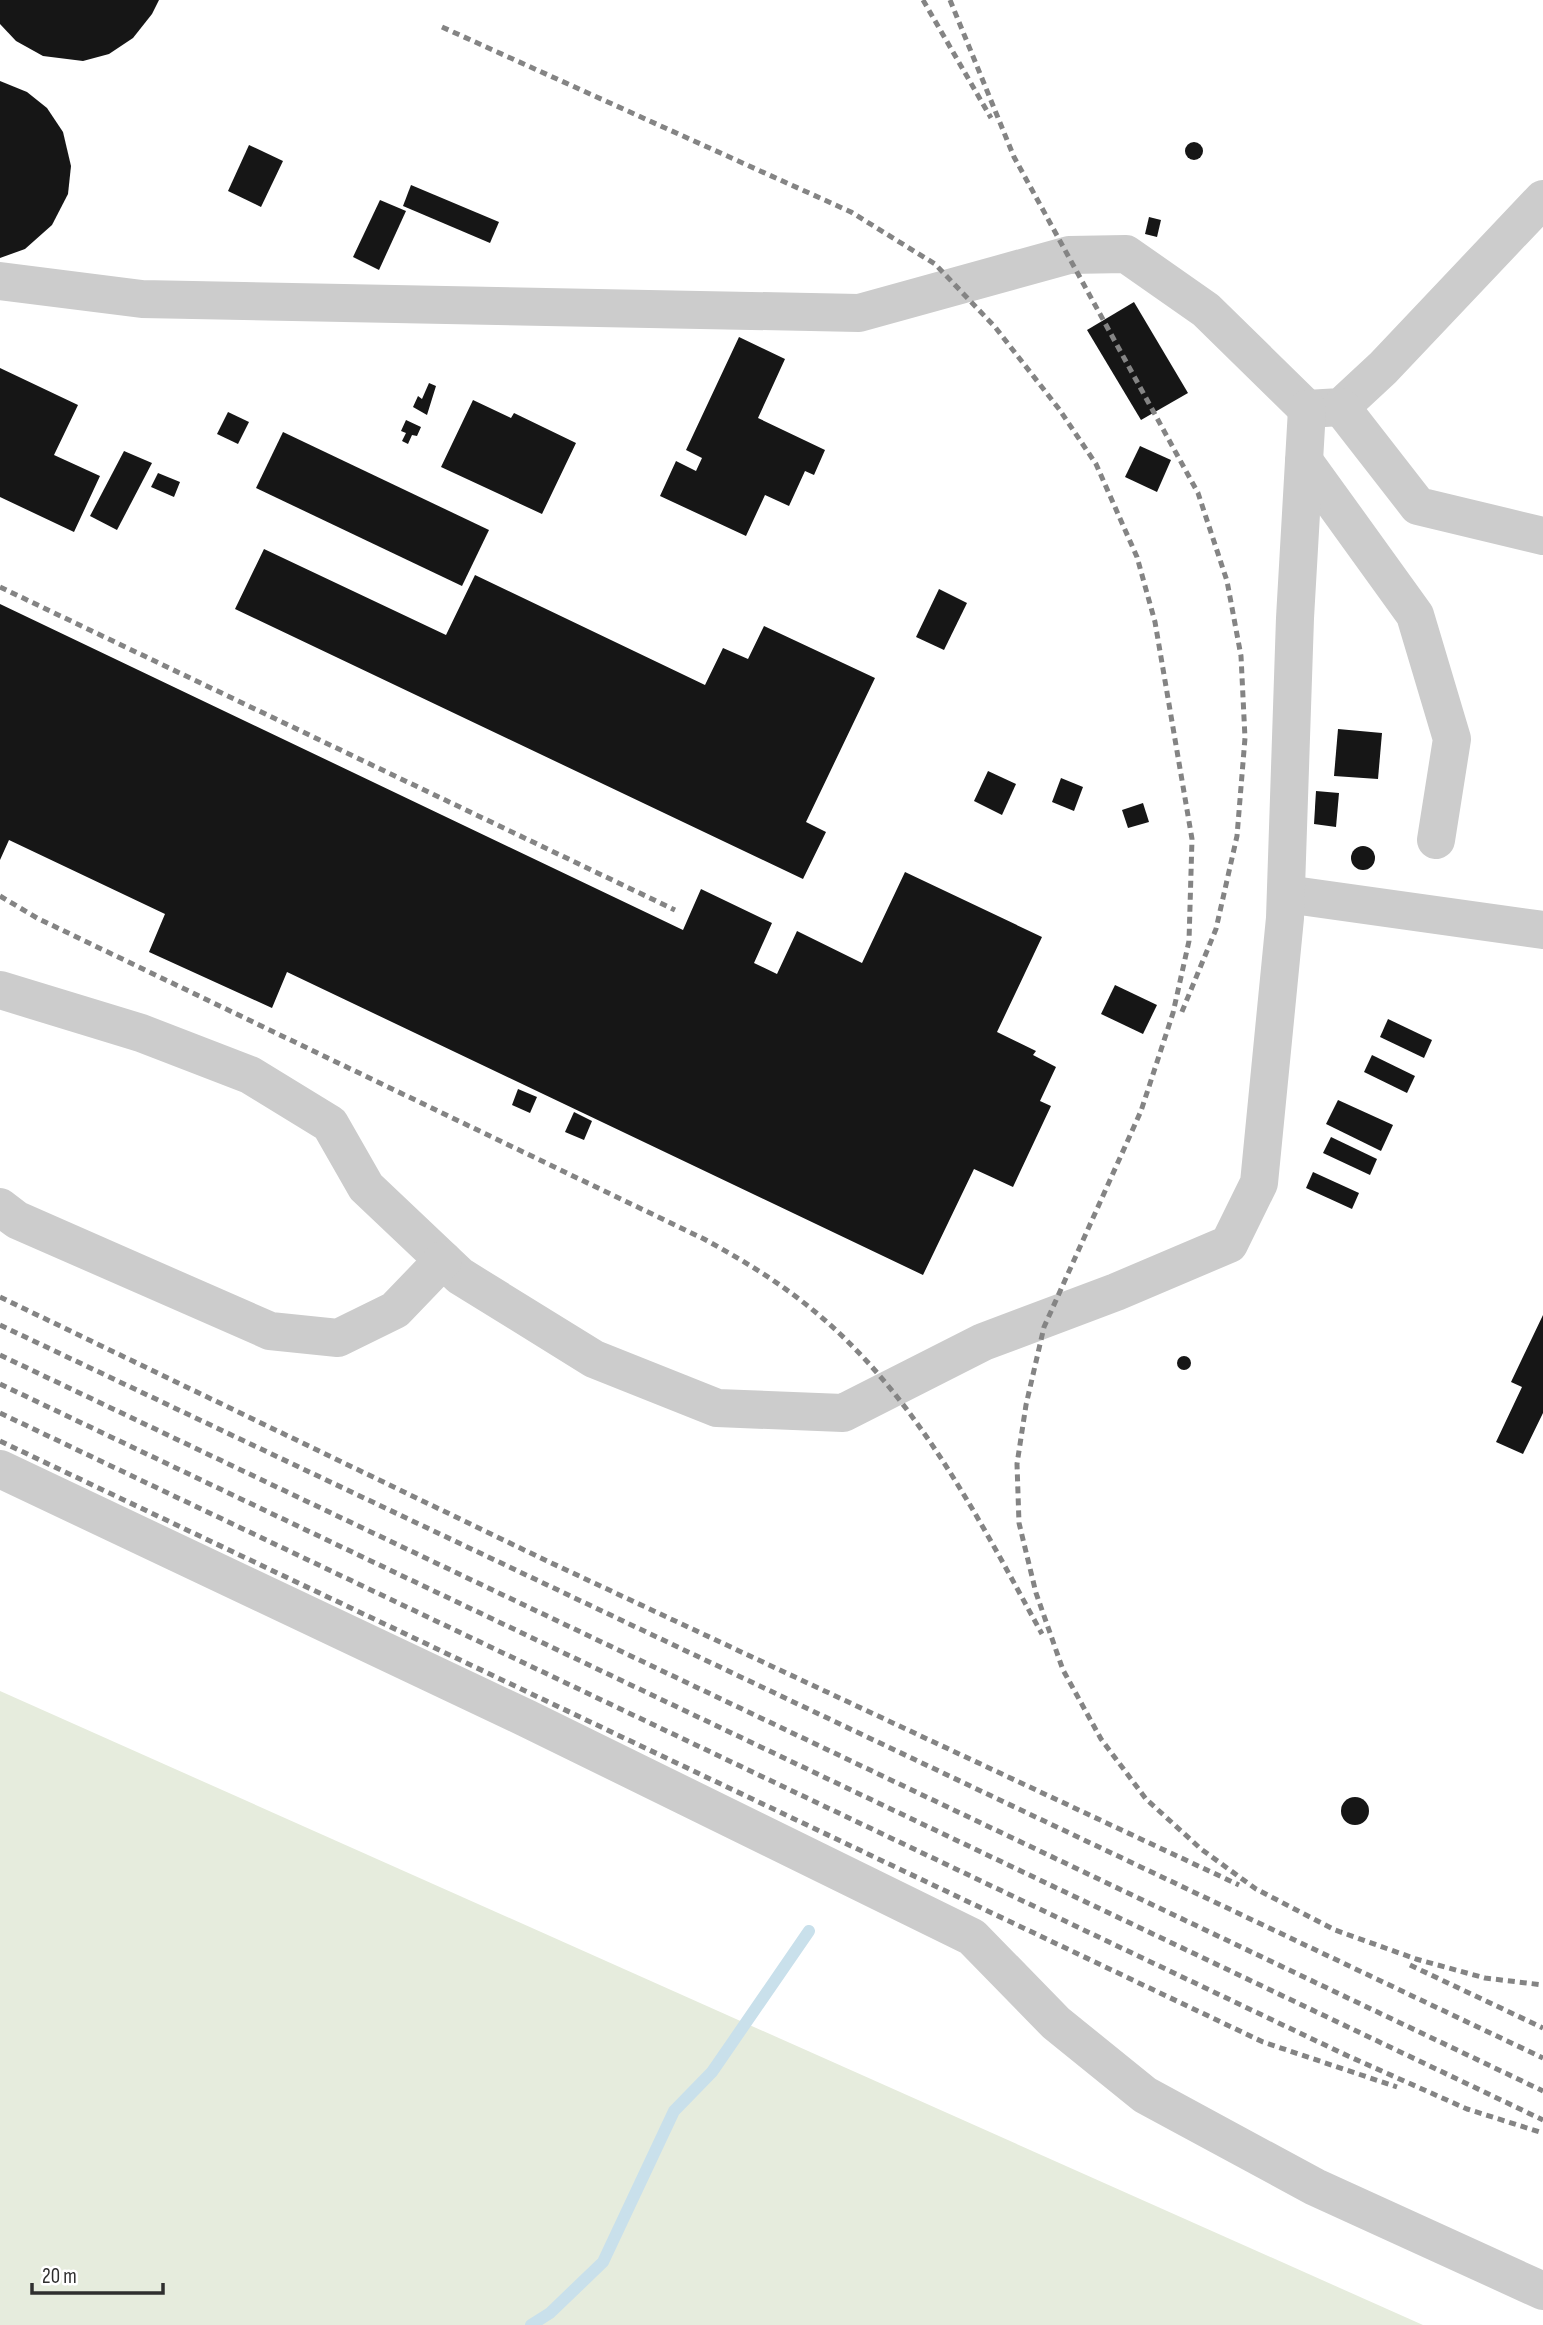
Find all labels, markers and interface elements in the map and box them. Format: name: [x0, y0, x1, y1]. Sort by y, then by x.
scale bar: [32, 2252, 163, 2296]
text: 20 m: [42, 2264, 77, 2289]

